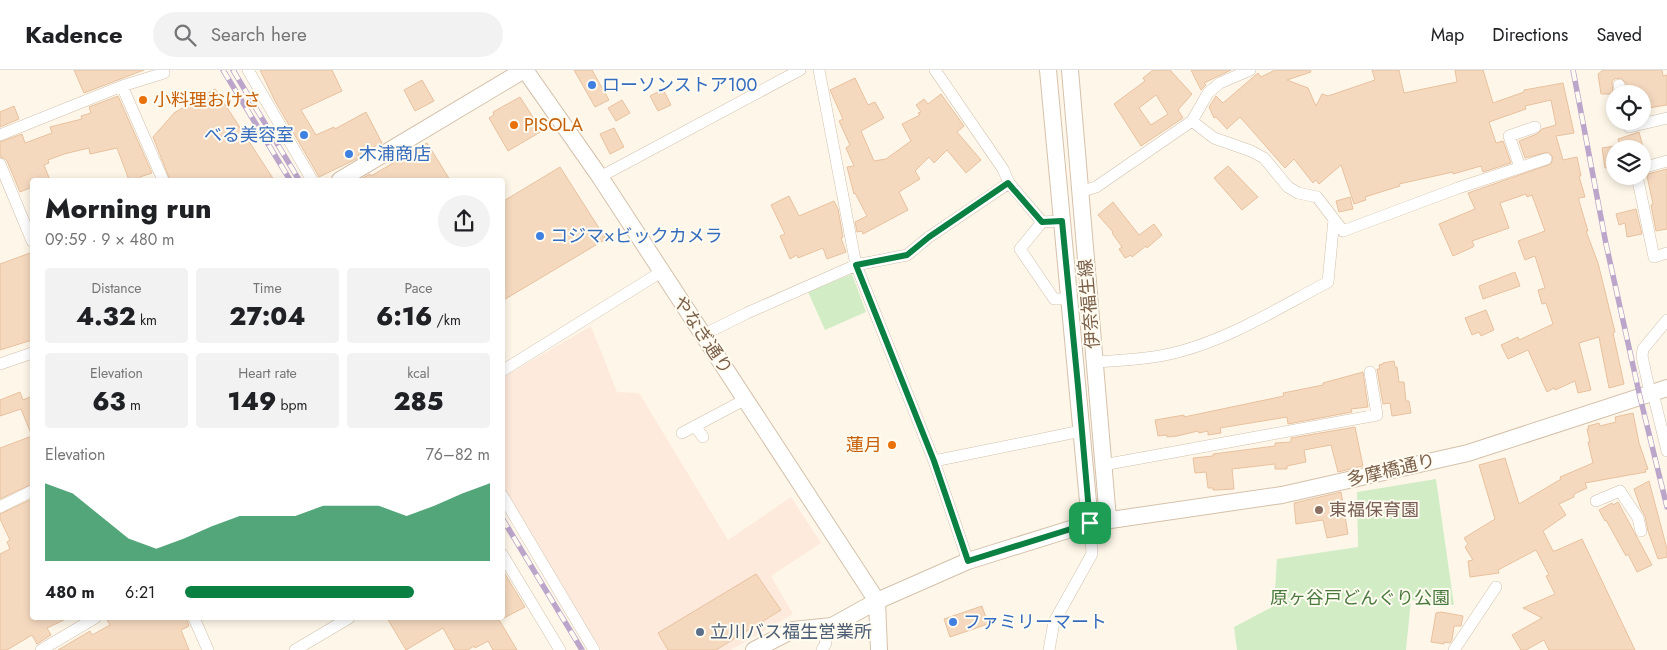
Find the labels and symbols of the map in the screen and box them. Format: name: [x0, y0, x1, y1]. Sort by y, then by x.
place label: ローソンストア100: [602, 72, 758, 98]
marker: ローソンストア100: [586, 79, 598, 91]
place label: 小料理おけさ: [153, 87, 261, 113]
marker: 小料理おけさ: [137, 94, 149, 106]
place label: PISOLA: [524, 112, 583, 138]
marker: PISOLA: [508, 119, 520, 131]
place label: べる美容室: [204, 122, 294, 148]
marker: べる美容室: [298, 129, 310, 141]
place label: 木浦商店: [359, 141, 431, 167]
marker: 木浦商店: [343, 148, 355, 160]
place label: コジマ×ビックカメラ: [550, 223, 723, 249]
marker: コジマ×ビックカメラ: [534, 230, 546, 242]
street label: 伊奈福生線: [1072, 258, 1106, 350]
street label: やなぎ通り: [667, 290, 739, 380]
place label: 蓮月: [846, 432, 882, 458]
marker: 蓮月: [886, 439, 898, 451]
street label: 多摩橋通り: [1344, 447, 1438, 493]
place label: 東福保育園: [1329, 497, 1419, 523]
pin: [1069, 502, 1111, 544]
marker: 東福保育園: [1313, 504, 1325, 516]
park label: 原ヶ谷戸どんぐり公園: [1270, 585, 1450, 611]
place label: ファミリーマート: [963, 609, 1107, 635]
marker: ファミリーマート: [947, 616, 959, 628]
place label: 立川バス福生営業所: [710, 619, 872, 645]
marker: 立川バス福生営業所: [694, 626, 706, 638]

